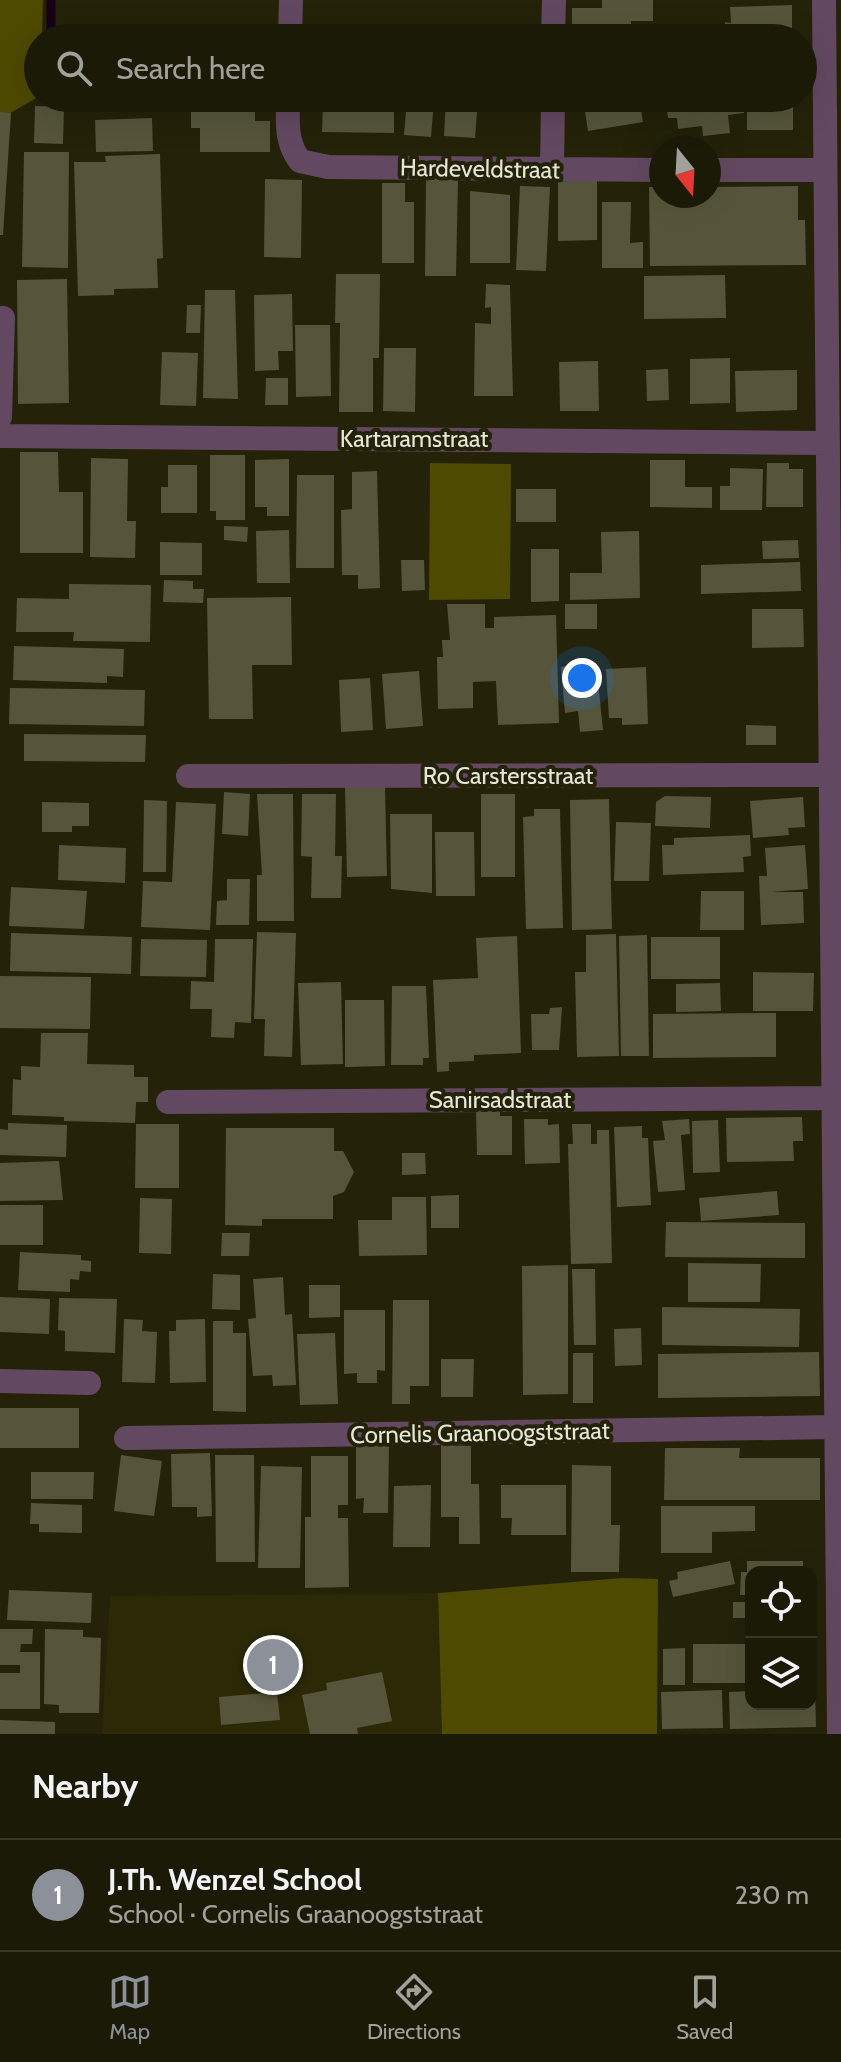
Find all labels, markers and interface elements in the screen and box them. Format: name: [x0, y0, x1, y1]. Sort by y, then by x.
search box: [24, 24, 817, 112]
icon: search: [52, 46, 96, 90]
text: Search here: [116, 50, 265, 87]
north arrow: [649, 136, 721, 208]
street label: Hardeveldstraat: [400, 153, 560, 184]
street label: Kartaramstraat: [340, 424, 488, 453]
your location: [562, 658, 602, 698]
street label: Ro Carstersstraat: [423, 761, 593, 790]
street label: Sanirsadstraat: [429, 1085, 571, 1114]
street label: Cornelis Graanoogststraat: [350, 1416, 610, 1449]
map controls: [745, 1566, 817, 1710]
button: locate: [745, 1566, 817, 1638]
pin: 1: [247, 1635, 299, 1695]
button: layers: [745, 1638, 817, 1710]
text: Nearby: [32, 1765, 139, 1807]
text: J.Th. Wenzel School: [108, 1861, 362, 1898]
text: 1: [53, 1879, 63, 1911]
text: 230 m: [735, 1879, 809, 1911]
text: School · Cornelis Graanoogststraat: [108, 1898, 483, 1930]
tab: Map: [108, 1970, 152, 2045]
tab: Directions: [367, 1970, 461, 2045]
tab: Saved: [676, 1970, 733, 2045]

